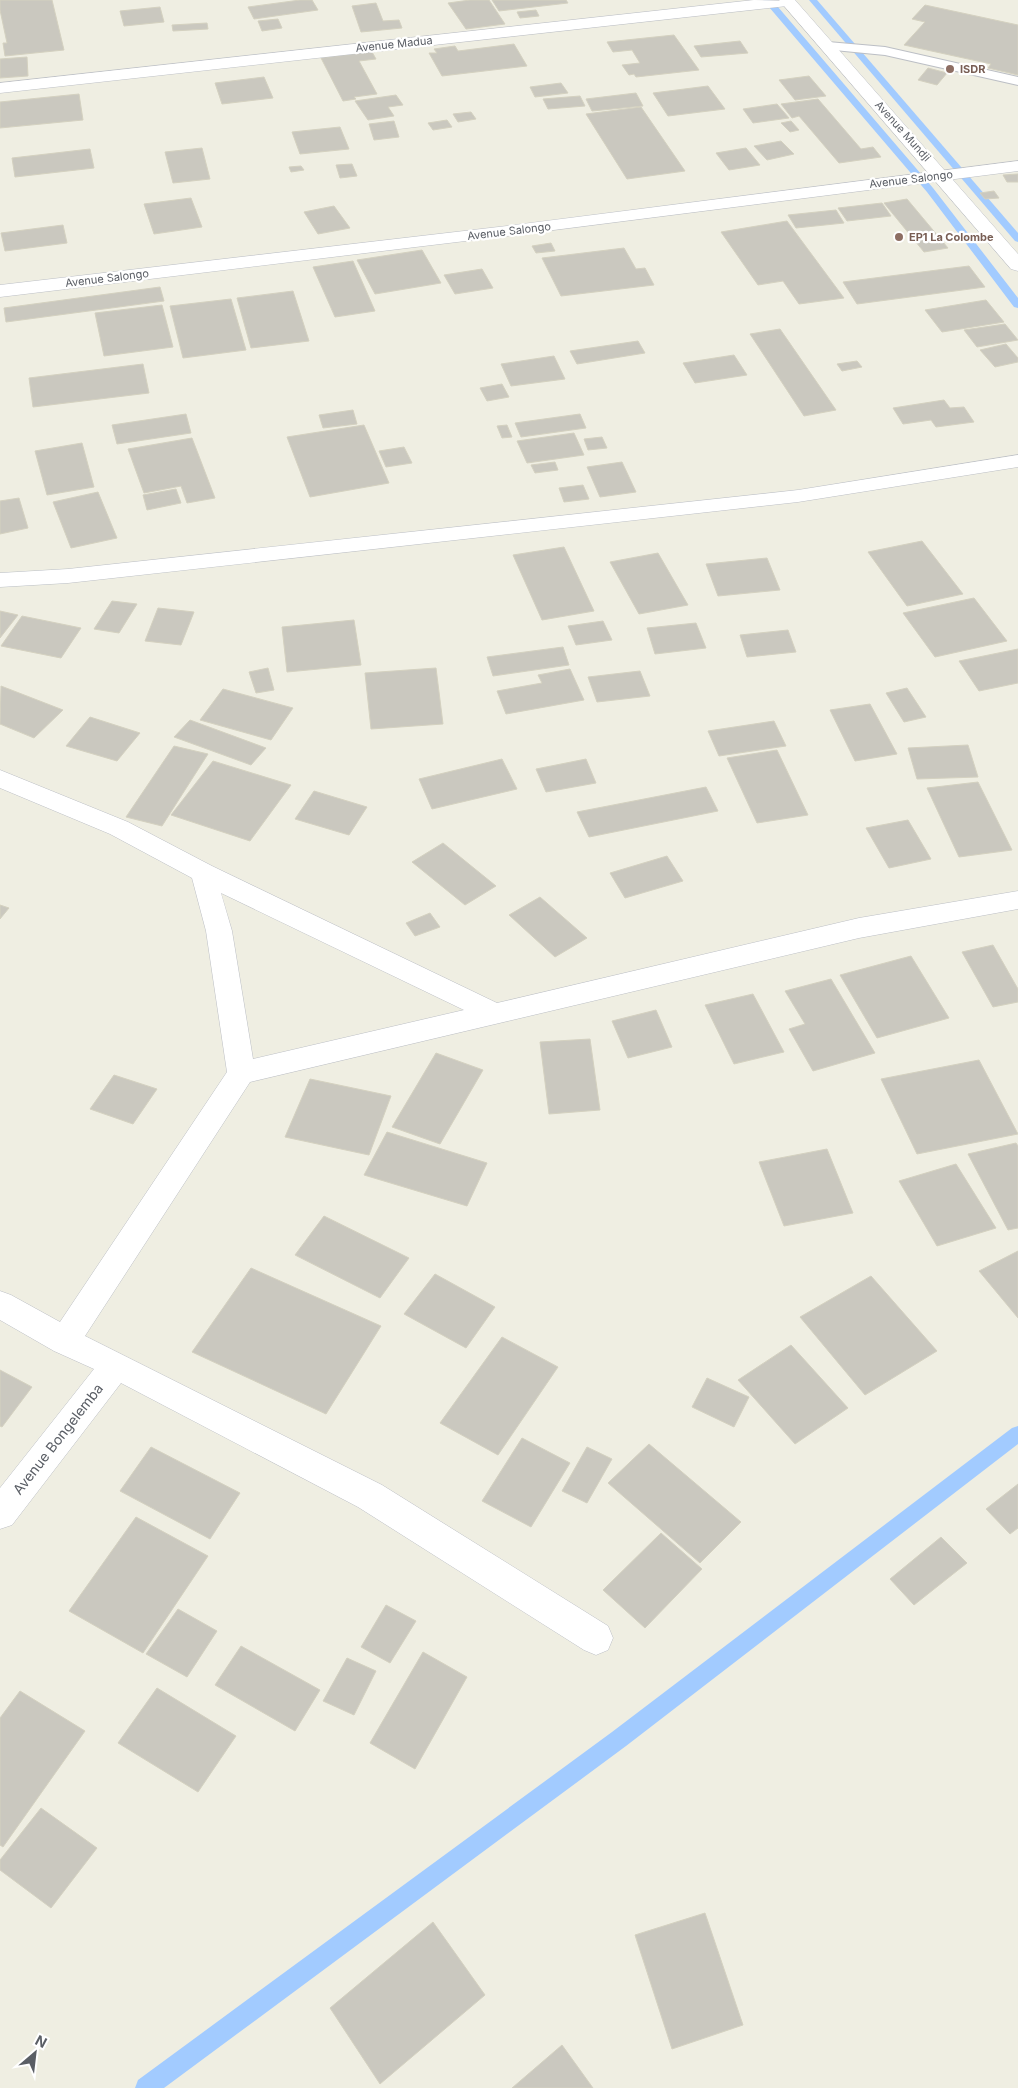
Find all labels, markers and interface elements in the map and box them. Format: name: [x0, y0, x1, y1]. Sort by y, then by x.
street label: Avenue Madua: [355, 33, 433, 55]
place label: ISDR: [960, 62, 985, 76]
marker: ISDR: [944, 63, 956, 75]
street label: Avenue Mundji: [872, 98, 934, 164]
street label: Avenue Salongo: [868, 167, 954, 191]
street label: Avenue Salongo: [466, 219, 552, 243]
place label: EP1 La Colombe: [909, 230, 994, 244]
marker: EP1 La Colombe: [893, 231, 905, 243]
street label: Avenue Salongo: [64, 266, 150, 290]
street label: Avenue Bongelemba: [9, 1380, 106, 1498]
north arrow: [10, 2028, 60, 2078]
text: N: [33, 2031, 50, 2051]

